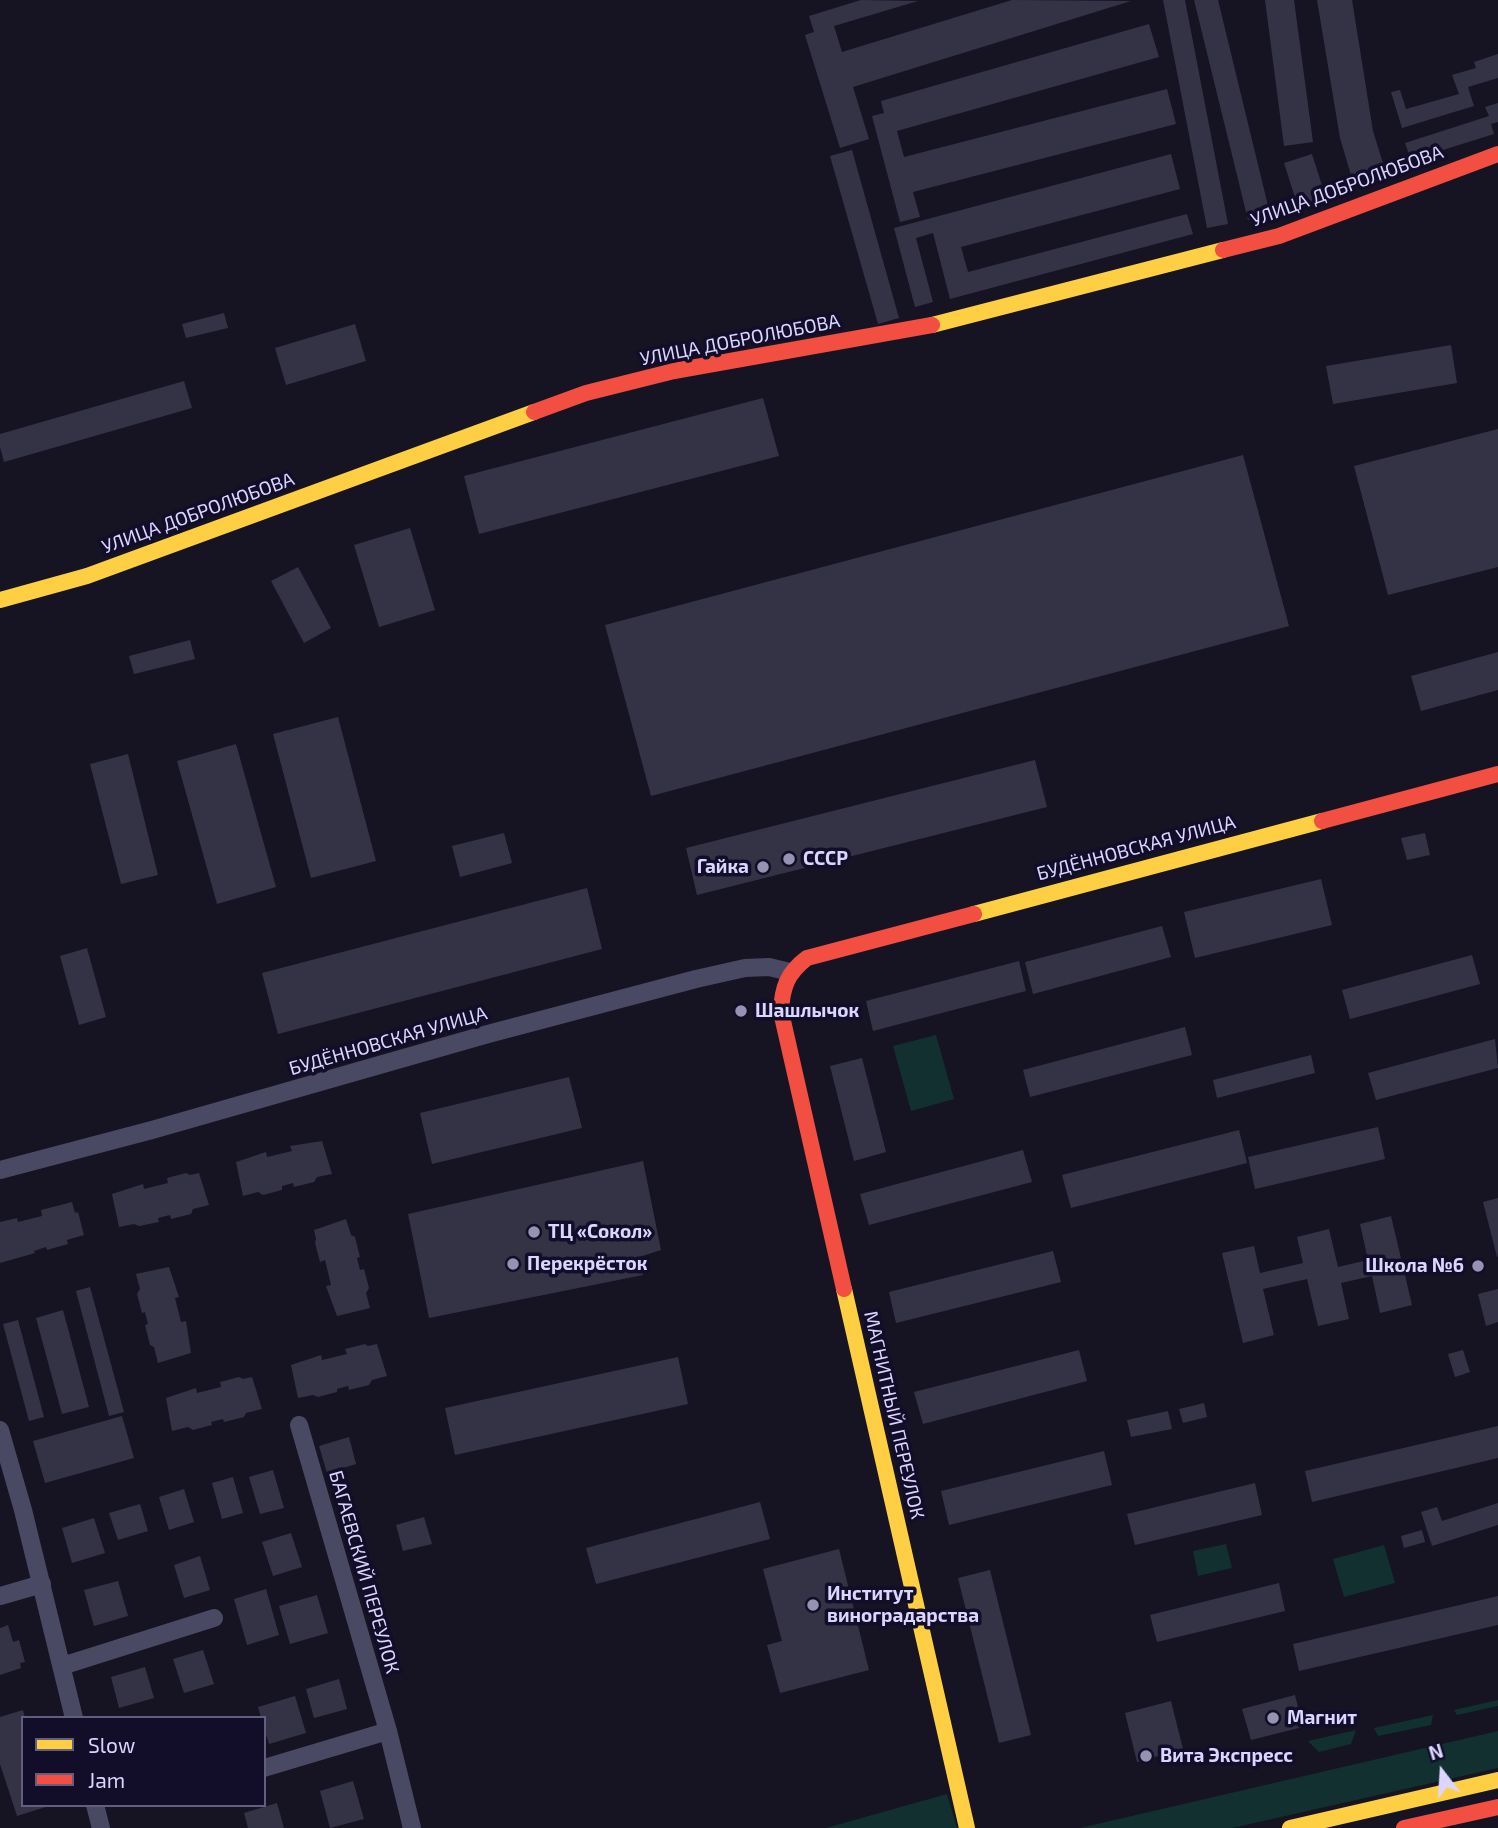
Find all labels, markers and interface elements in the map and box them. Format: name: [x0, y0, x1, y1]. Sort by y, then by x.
street label: УЛИЦА ДОБРОЛЮБОВА: [1248, 141, 1446, 231]
street label: УЛИЦА ДОБРОЛЮБОВА: [638, 309, 842, 371]
street label: УЛИЦА ДОБРОЛЮБОВА: [99, 468, 297, 558]
street label: БУДЁННОВСКАЯ УЛИЦА: [1034, 810, 1238, 886]
place label: СССР: [803, 848, 848, 870]
marker: СССР: [781, 851, 797, 867]
place label: Гайка: [697, 856, 749, 878]
marker: Гайка: [755, 859, 771, 875]
place label: Шашлычок: [755, 1000, 859, 1022]
street label: БУДЁННОВСКАЯ УЛИЦА: [286, 1002, 490, 1080]
marker: Шашлычок: [733, 1003, 749, 1019]
place label: ТЦ «Сокол»: [548, 1221, 652, 1243]
marker: ТЦ «Сокол»: [526, 1224, 542, 1240]
place label: Перекрёсток: [527, 1253, 647, 1275]
place label: Школа №6: [1365, 1255, 1464, 1277]
marker: Перекрёсток: [505, 1256, 521, 1272]
marker: Школа №6: [1470, 1258, 1486, 1274]
street label: МАГНИТНЫЙ ПЕРЕУЛОК: [859, 1309, 929, 1521]
street label: БАГАЕВСКИЙ ПЕРЕУЛОК: [324, 1468, 404, 1676]
place label: Институт виноградарства: [827, 1583, 979, 1627]
marker: Институт виноградарства: [805, 1597, 821, 1613]
place label: Магнит: [1287, 1707, 1357, 1729]
marker: Магнит: [1265, 1710, 1281, 1726]
legend: [21, 1716, 266, 1807]
text: Slow: [88, 1732, 135, 1757]
north arrow: [1407, 1737, 1477, 1807]
text: N: [1426, 1738, 1446, 1764]
place label: Вита Экспресс: [1160, 1745, 1293, 1767]
marker: Вита Экспресс: [1138, 1748, 1154, 1764]
text: Jam: [88, 1767, 125, 1792]

